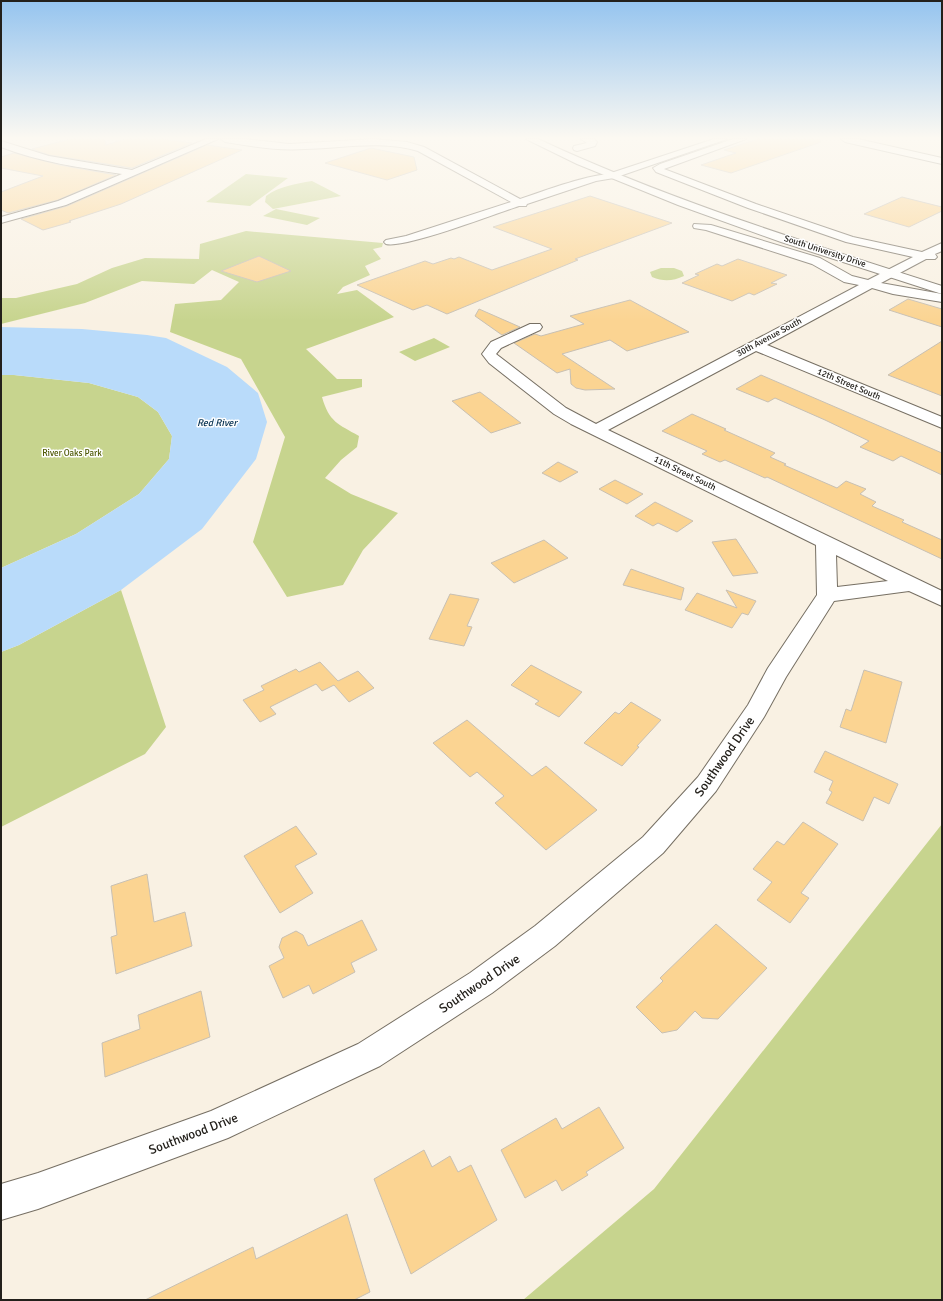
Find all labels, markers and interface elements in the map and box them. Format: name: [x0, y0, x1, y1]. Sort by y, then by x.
street label: South University Drive: [782, 233, 868, 270]
street label: 30th Avenue South: [735, 316, 804, 359]
street label: 12th Street South: [815, 366, 882, 403]
water label: Red River: [197, 417, 238, 429]
park label: River Oaks Park: [42, 448, 102, 459]
street label: 11th Street South: [652, 454, 718, 493]
street label: Southwood Drive: [691, 713, 758, 800]
street label: Southwood Drive: [436, 951, 523, 1017]
street label: Southwood Drive: [147, 1110, 240, 1158]

